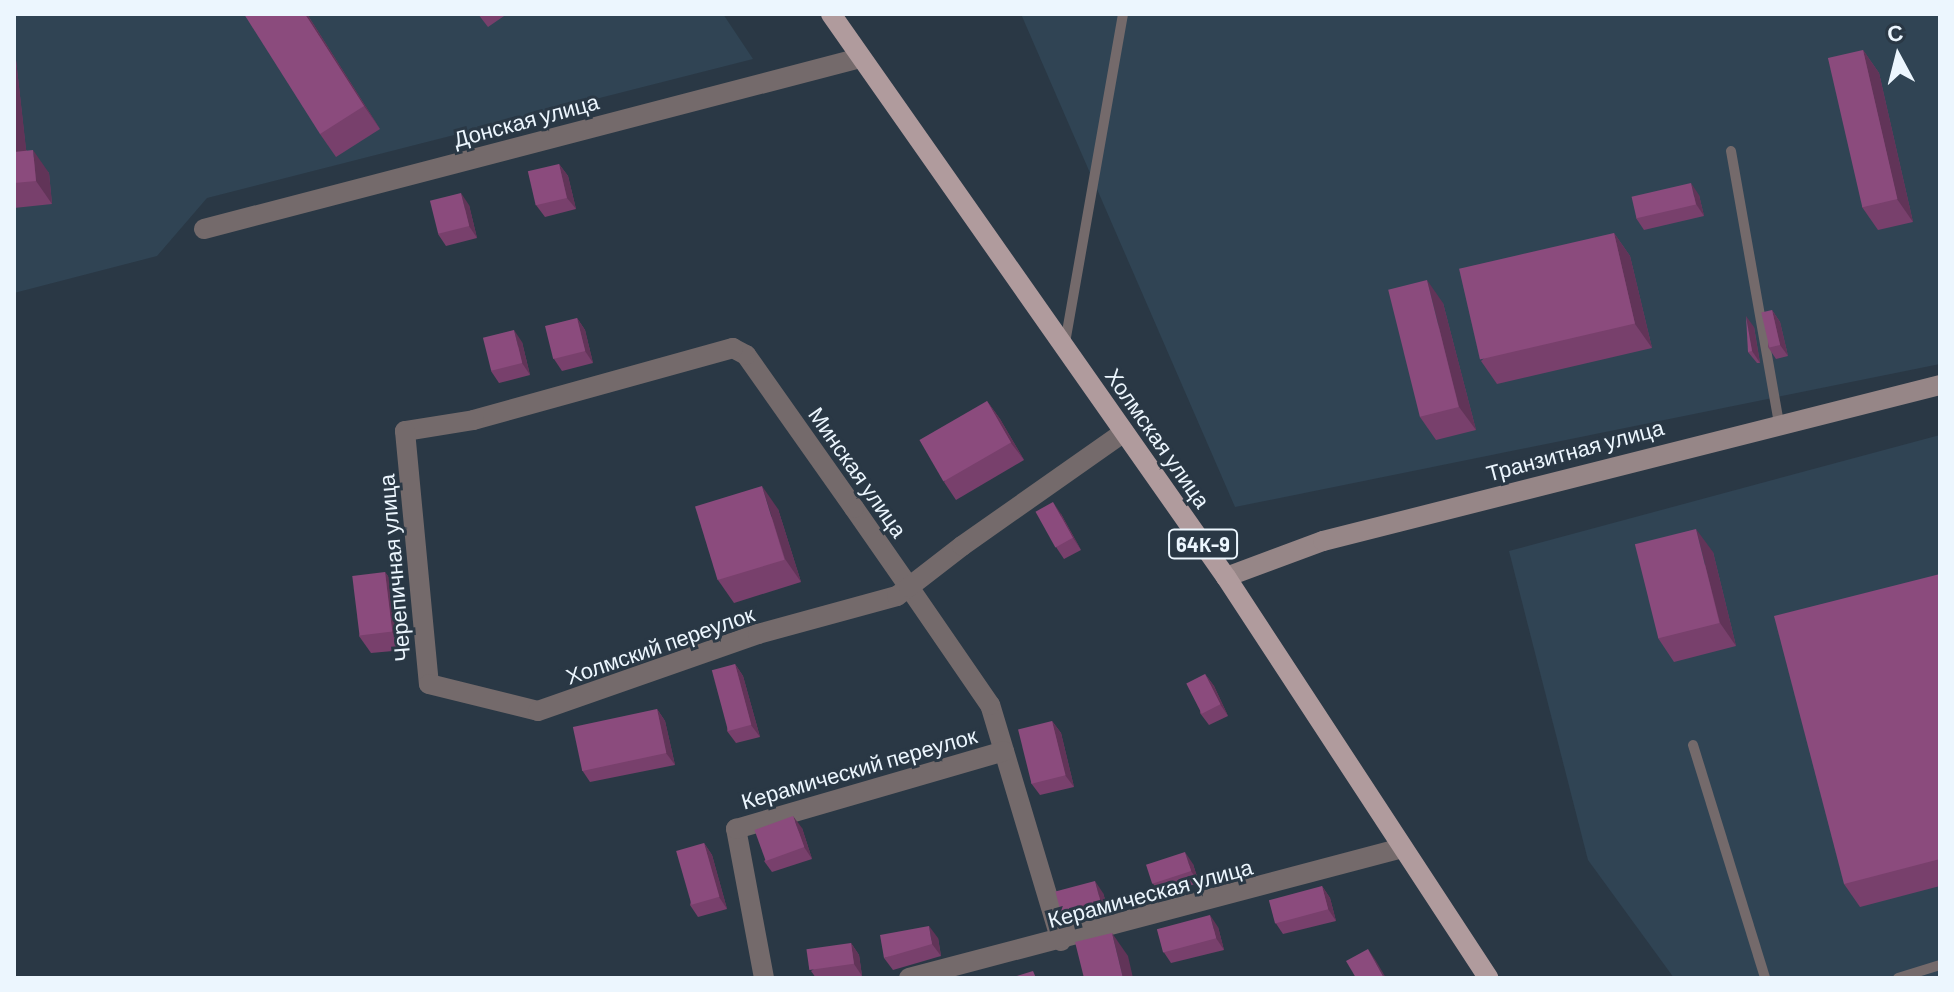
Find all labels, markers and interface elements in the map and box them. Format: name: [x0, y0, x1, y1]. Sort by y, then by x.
north arrow: [1858, 16, 1938, 96]
text: С: [1886, 18, 1905, 46]
street label: Донская улица: [450, 88, 602, 152]
street label: Холмская улица: [1100, 363, 1216, 513]
street label: Минская улица: [803, 402, 913, 542]
street label: Транзитная улица: [1483, 414, 1667, 486]
street label: Черепичная улица: [373, 473, 415, 663]
road number: 64К-9: [1167, 528, 1239, 560]
street label: Холмский переулок: [562, 600, 758, 690]
street label: Керамический переулок: [738, 722, 980, 814]
street label: Керамическая улица: [1045, 853, 1255, 933]

